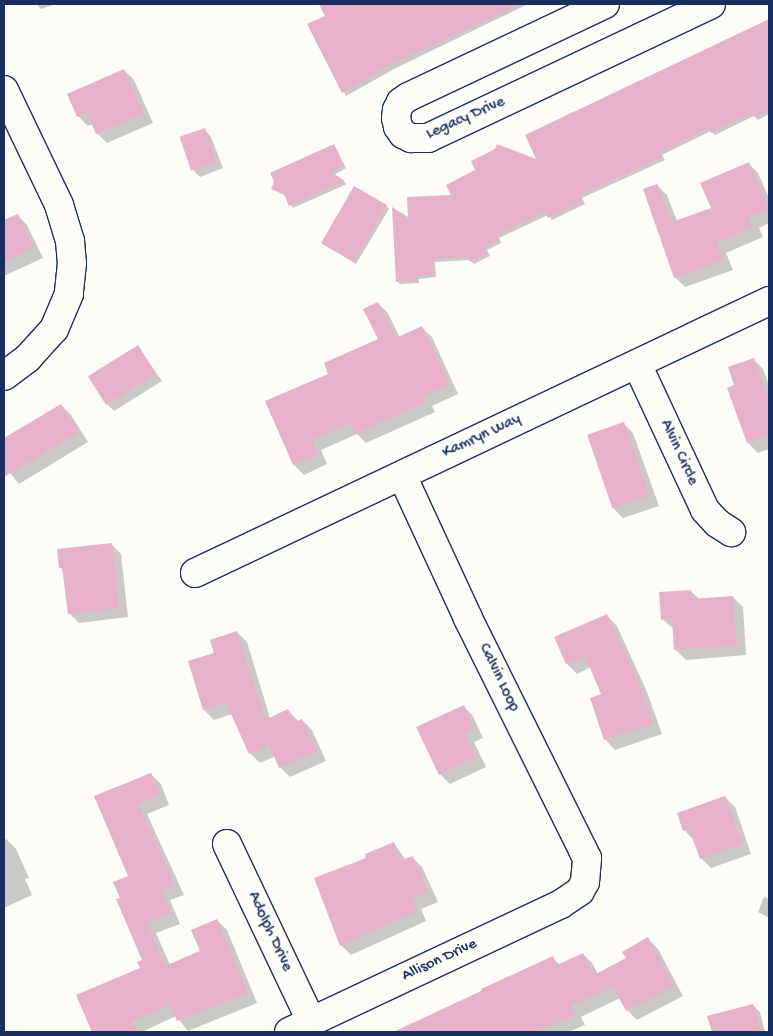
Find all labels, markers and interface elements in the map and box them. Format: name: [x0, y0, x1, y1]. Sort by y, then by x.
street label: Legacy Drive: [424, 93, 508, 145]
street label: Kamryn Way: [440, 410, 524, 464]
street label: Alvin Circle: [655, 417, 701, 489]
street label: Calvin Loop: [473, 641, 523, 715]
street label: Adolph Drive: [242, 889, 296, 975]
street label: Allison Drive: [400, 935, 480, 987]

